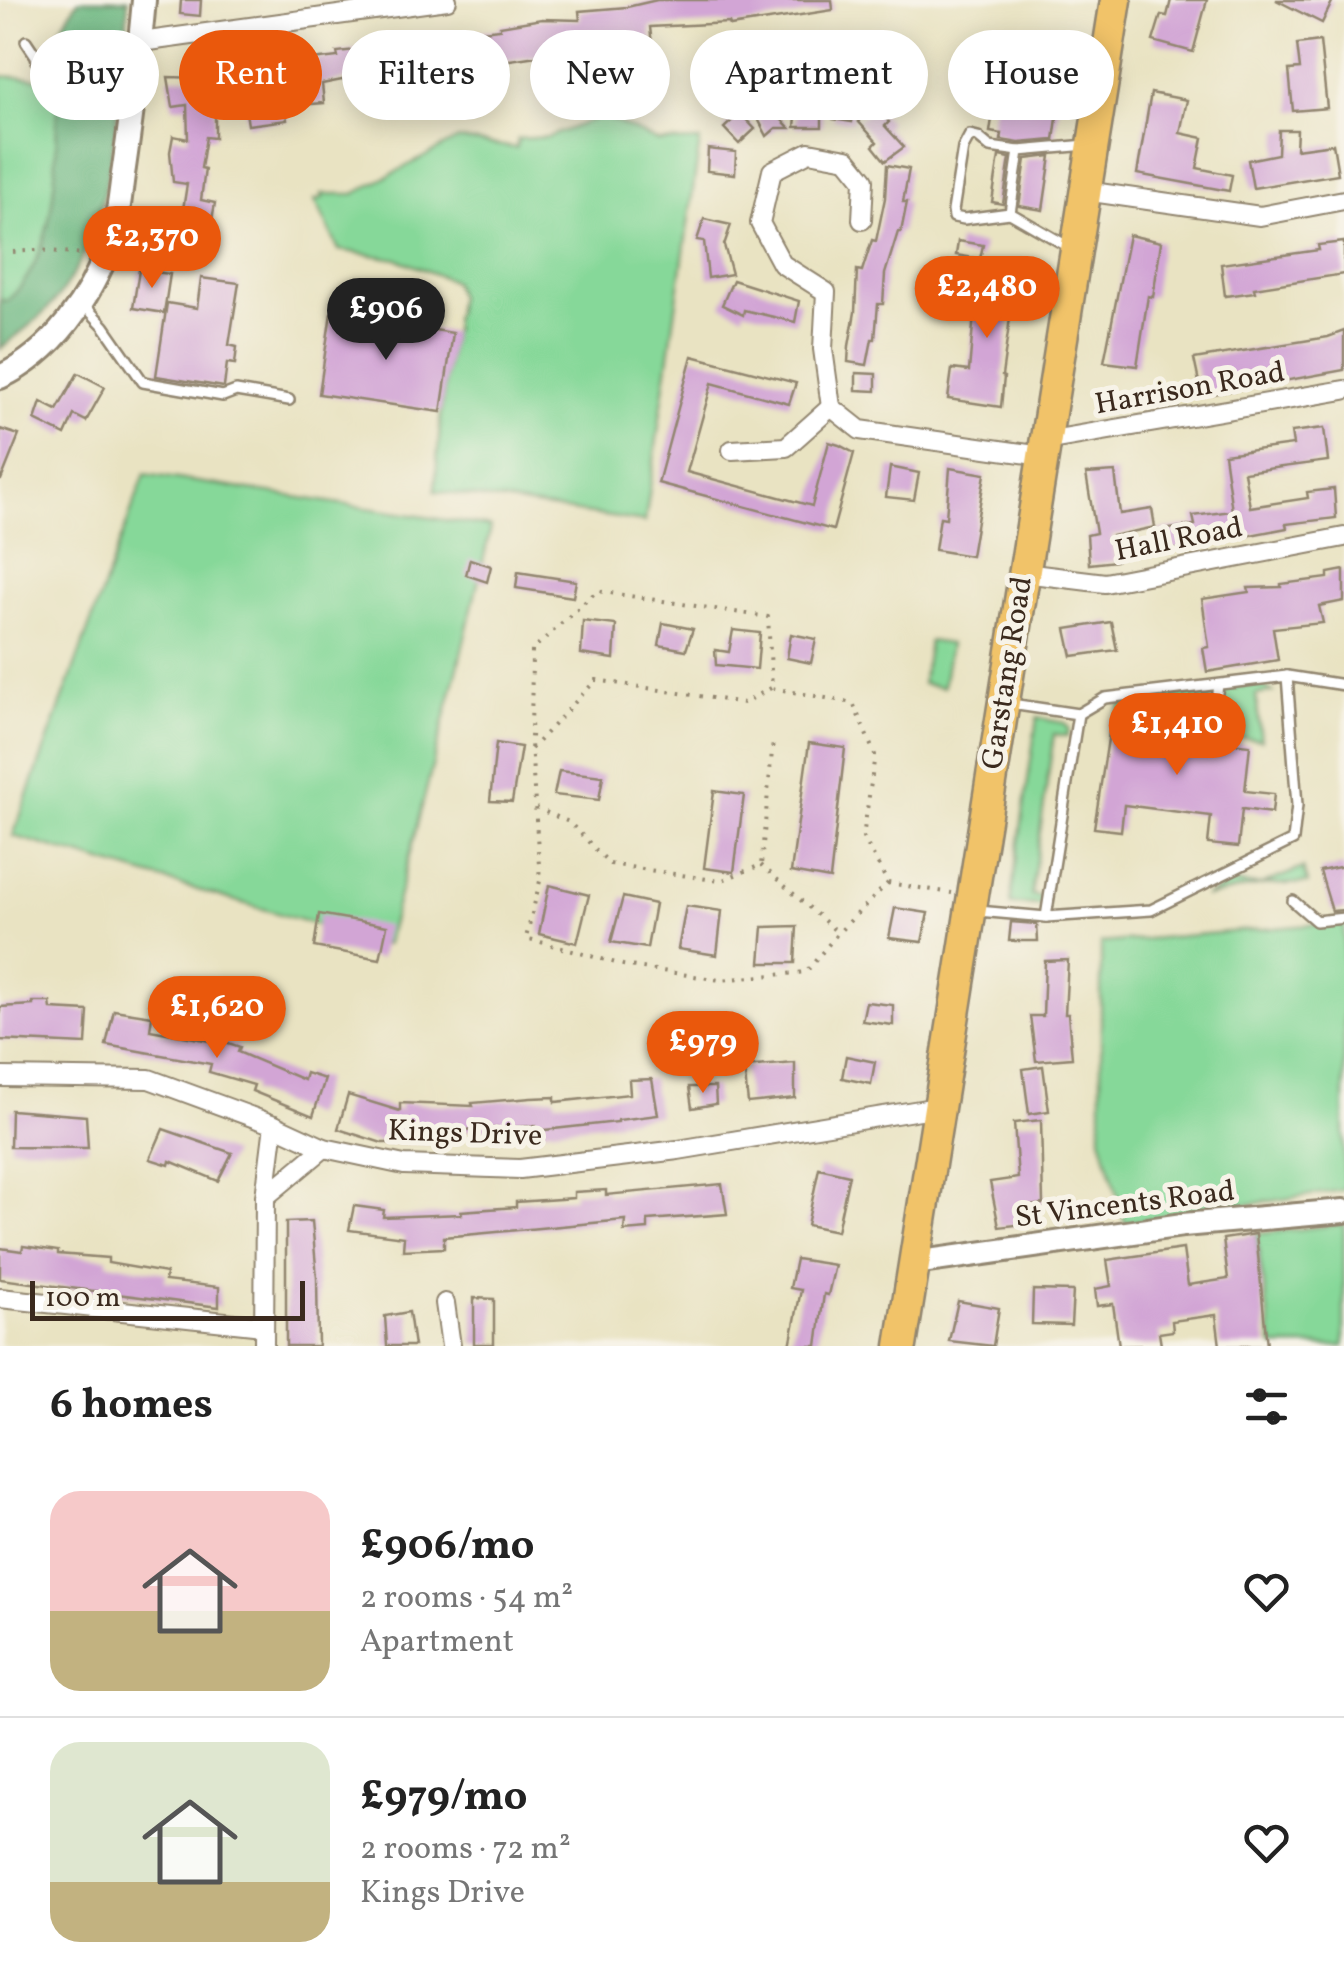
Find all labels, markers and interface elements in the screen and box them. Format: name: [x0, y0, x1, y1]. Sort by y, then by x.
chip: Buy: [30, 30, 159, 120]
chip: Rent: [179, 30, 322, 120]
chip: Filters: [342, 30, 510, 120]
chip: New: [530, 30, 670, 120]
chip: Apartment: [690, 30, 928, 120]
chip: House: [948, 30, 1114, 120]
pin: £2,370: [71, 206, 233, 291]
text: £2,370: [105, 216, 199, 260]
pin: £2,480: [906, 256, 1068, 341]
text: £2,480: [937, 266, 1037, 310]
pin: £906: [327, 278, 445, 363]
text: £906: [349, 288, 423, 332]
street label: Harrison Road: [1092, 352, 1288, 426]
street label: Hall Road: [1112, 507, 1246, 573]
street label: Garstang Road: [972, 574, 1044, 772]
pin: £1,410: [1096, 693, 1258, 778]
text: £1,410: [1131, 703, 1223, 747]
pin: £1,620: [136, 976, 298, 1061]
text: £1,620: [170, 986, 264, 1030]
pin: £979: [644, 1011, 762, 1096]
text: £979: [669, 1021, 737, 1065]
street label: Kings Drive: [387, 1110, 543, 1158]
street label: St Vincents Road: [1013, 1171, 1237, 1239]
scale bar: [30, 1276, 305, 1320]
text: 100 m: [45, 1279, 120, 1318]
text: 6 homes: [50, 1377, 213, 1436]
icon: filters: [1239, 1379, 1294, 1434]
text: £906/mo: [360, 1518, 535, 1577]
icon: home: [130, 1531, 250, 1651]
icon: heart: [1239, 1564, 1294, 1619]
text: 2 rooms · 54 m²: [360, 1577, 573, 1621]
text: Apartment: [360, 1621, 514, 1665]
text: £979/mo: [360, 1769, 527, 1828]
icon: home: [130, 1782, 250, 1902]
icon: heart: [1239, 1815, 1294, 1870]
text: 2 rooms · 72 m²: [360, 1828, 571, 1872]
text: Kings Drive: [360, 1872, 525, 1916]

